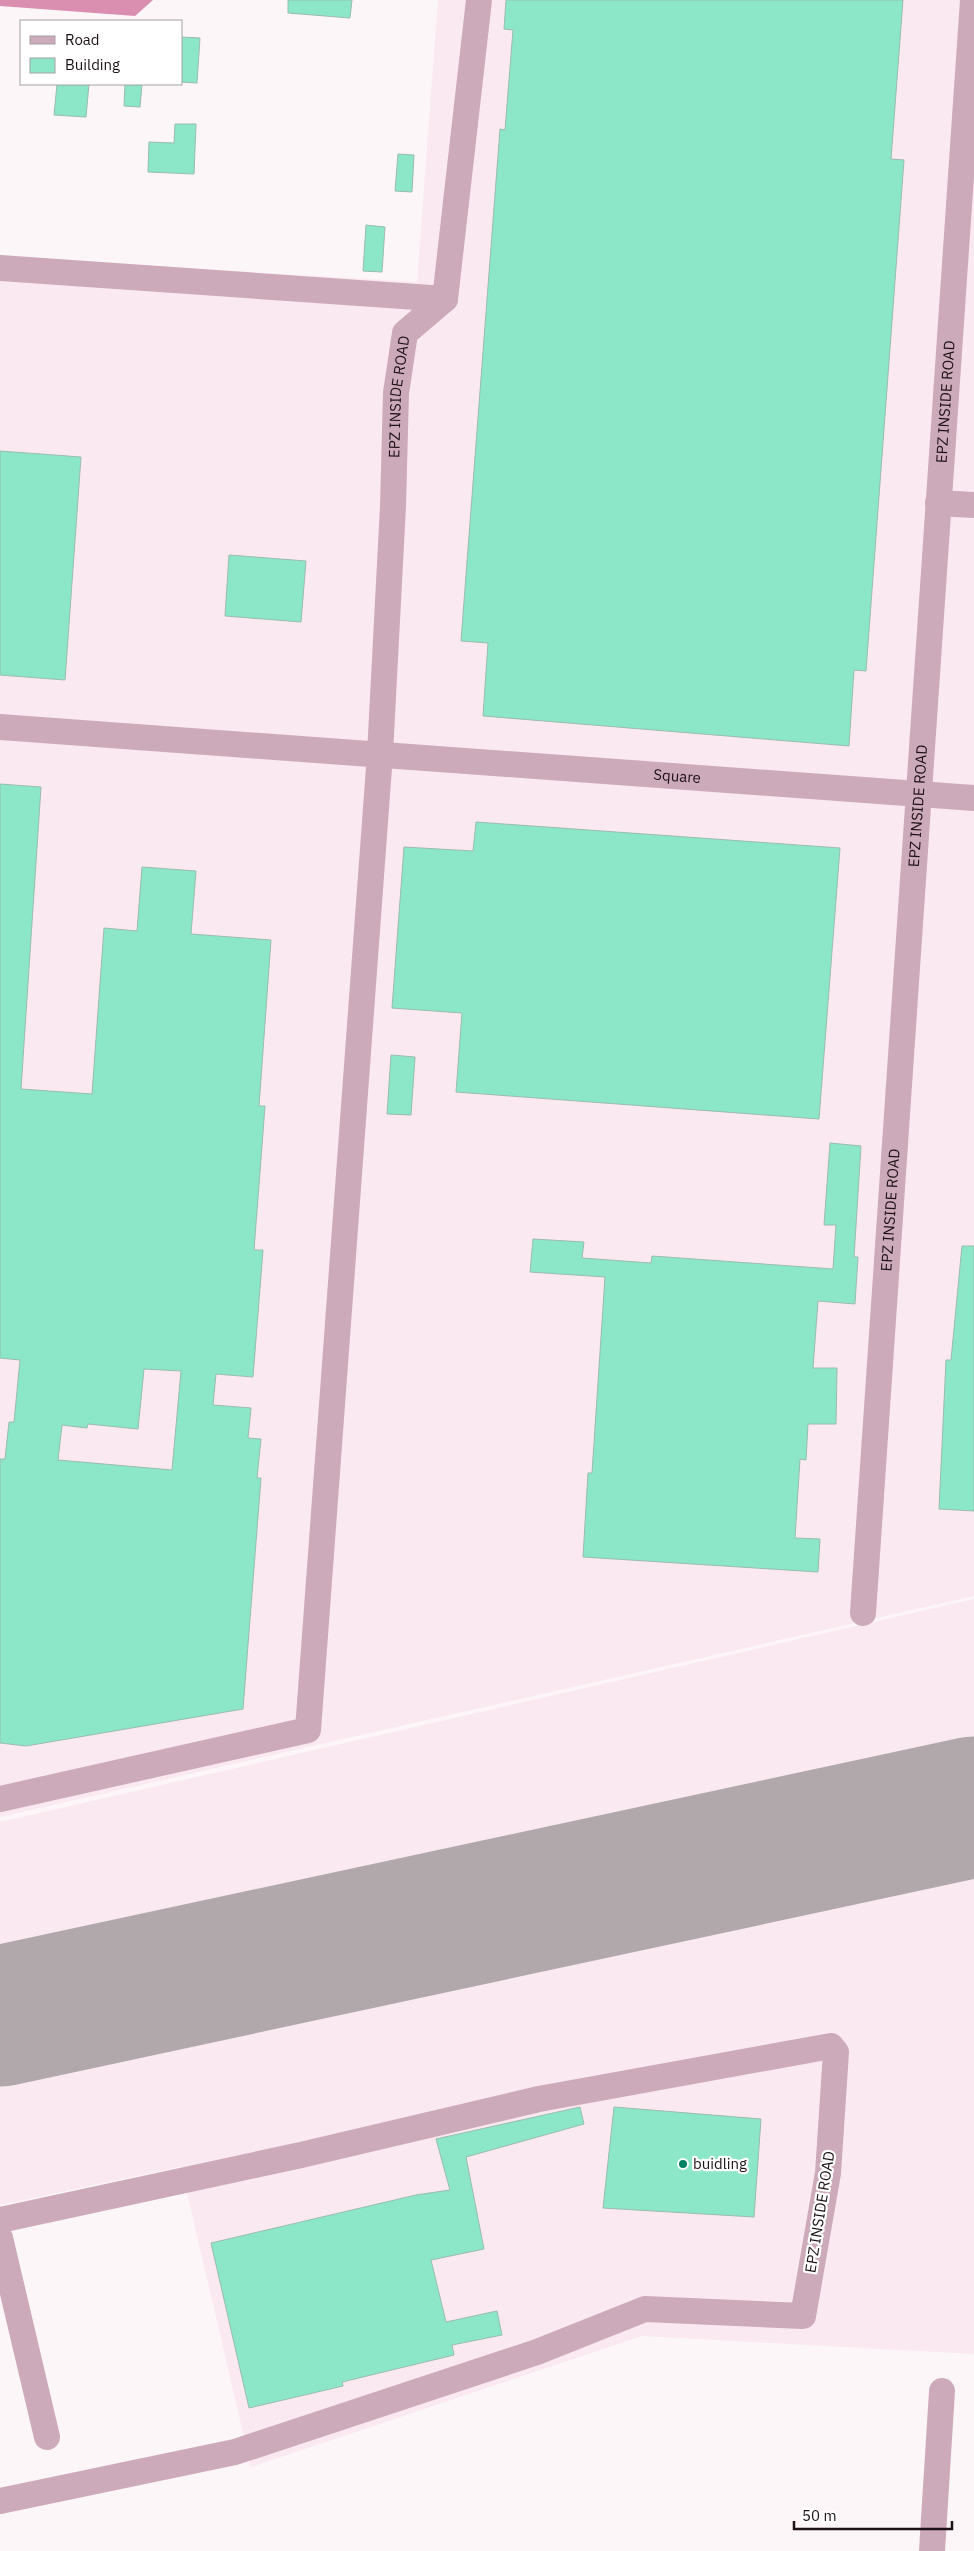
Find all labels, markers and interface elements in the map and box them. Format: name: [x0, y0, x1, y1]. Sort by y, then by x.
legend: [20, 20, 182, 85]
text: Road: [65, 30, 100, 49]
text: Building: [65, 55, 120, 74]
street label: EPZ INSIDE ROAD: [384, 334, 413, 458]
street label: EPZ INSIDE ROAD: [931, 340, 959, 464]
street label: EPZ INSIDE ROAD: [904, 744, 931, 868]
street label: Square: [653, 765, 702, 787]
street label: EPZ INSIDE ROAD: [876, 1148, 904, 1272]
street label: EPZ INSIDE ROAD: [801, 2150, 839, 2274]
place label: buidling: [693, 2154, 747, 2173]
marker: buidling: [677, 2158, 689, 2170]
scale bar: [794, 2498, 952, 2530]
text: 50 m: [802, 2506, 837, 2525]

